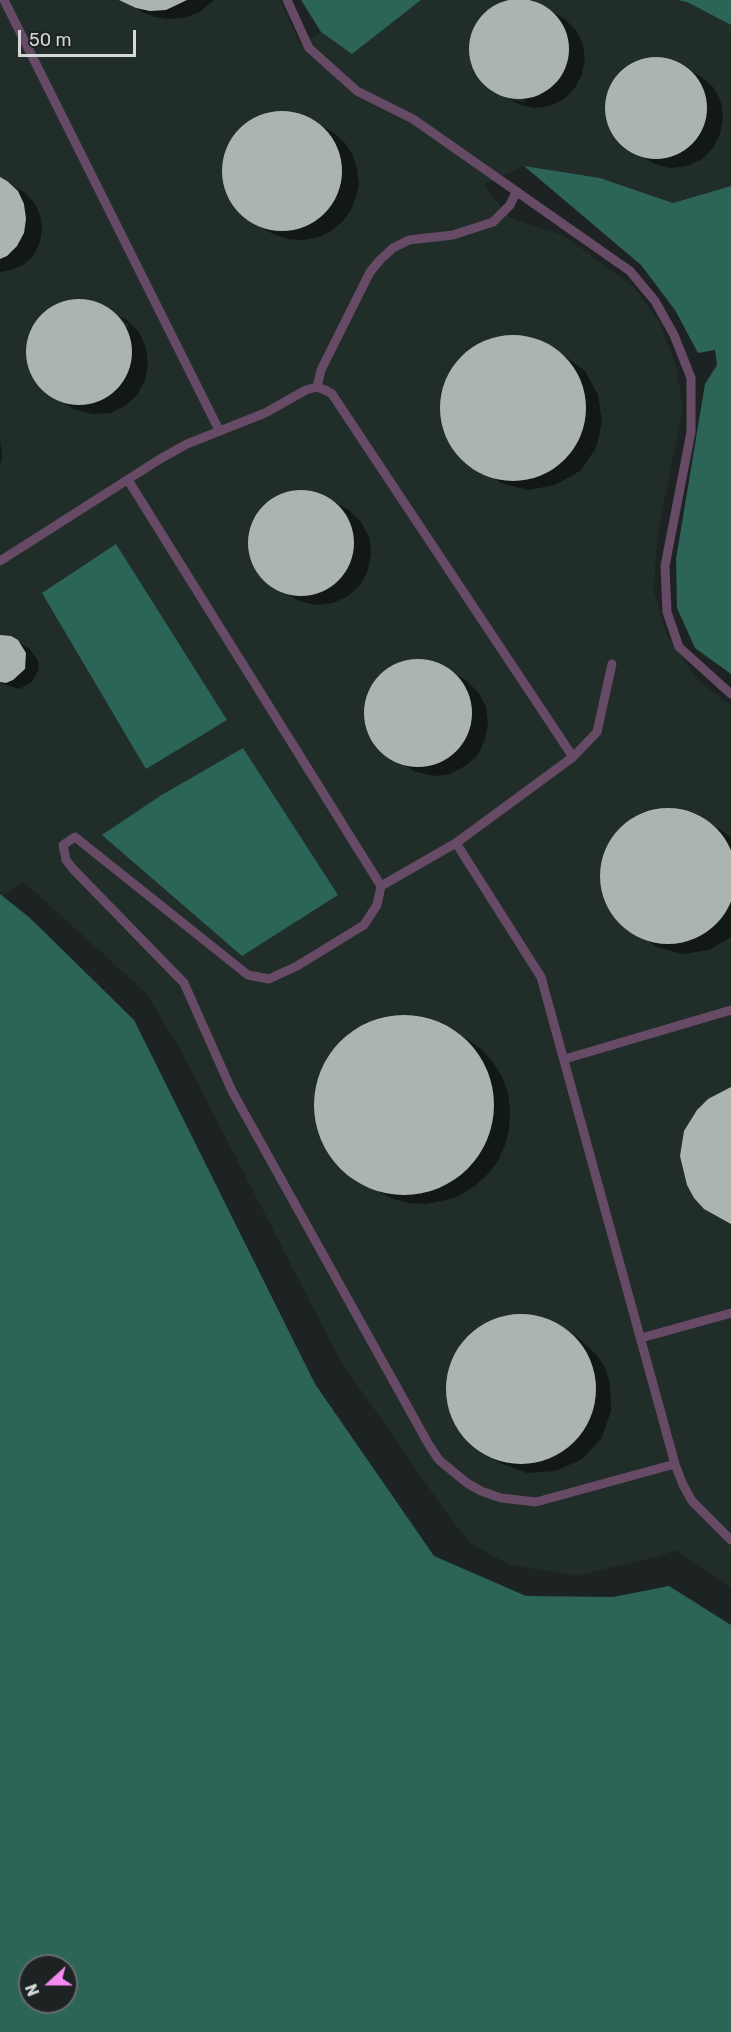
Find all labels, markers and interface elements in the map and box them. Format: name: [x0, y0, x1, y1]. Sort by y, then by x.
scale bar: [21, 18, 140, 56]
text: 50 m: [29, 29, 72, 51]
north arrow: [18, 1954, 78, 2014]
text: N: [22, 1981, 44, 1999]

